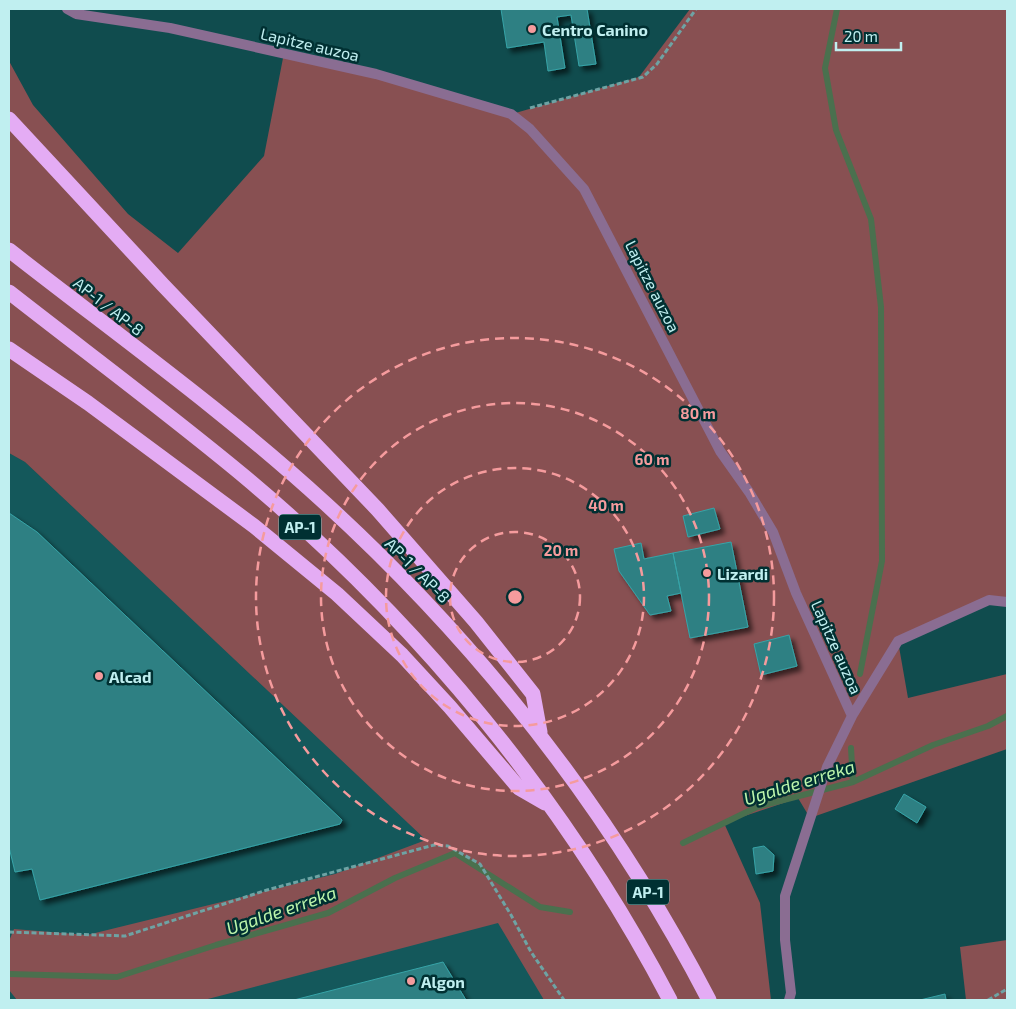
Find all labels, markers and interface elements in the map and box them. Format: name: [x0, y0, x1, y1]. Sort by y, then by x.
place label: Centro Canino: [542, 20, 648, 39]
scale bar: [836, 20, 901, 52]
street label: Lapitze auzoa: [259, 23, 361, 65]
marker: Centro Canino: [526, 23, 538, 35]
text: 20 m: [844, 27, 878, 45]
street label: Lapitze auzoa: [622, 237, 684, 335]
street label: AP-1 / AP-8: [70, 273, 148, 339]
text: 80 m: [680, 404, 716, 422]
text: 60 m: [635, 450, 669, 468]
text: 40 m: [588, 496, 624, 514]
road number: AP-1: [279, 514, 321, 540]
street label: AP-1 / AP-8: [382, 534, 454, 606]
text: 20 m: [544, 541, 578, 559]
place label: Lizardi: [717, 564, 768, 583]
marker: Lizardi: [701, 567, 713, 579]
centre of rings: [506, 588, 524, 606]
street label: Lapitze auzoa: [808, 597, 866, 697]
place label: Alcad: [109, 667, 152, 686]
marker: Alcad: [93, 670, 105, 682]
water label: Ugalde erreka: [741, 755, 857, 809]
road number: AP-1: [627, 880, 669, 904]
water label: Ugalde erreka: [223, 881, 339, 939]
place label: Algon: [421, 972, 465, 991]
marker: Algon: [405, 975, 417, 987]

